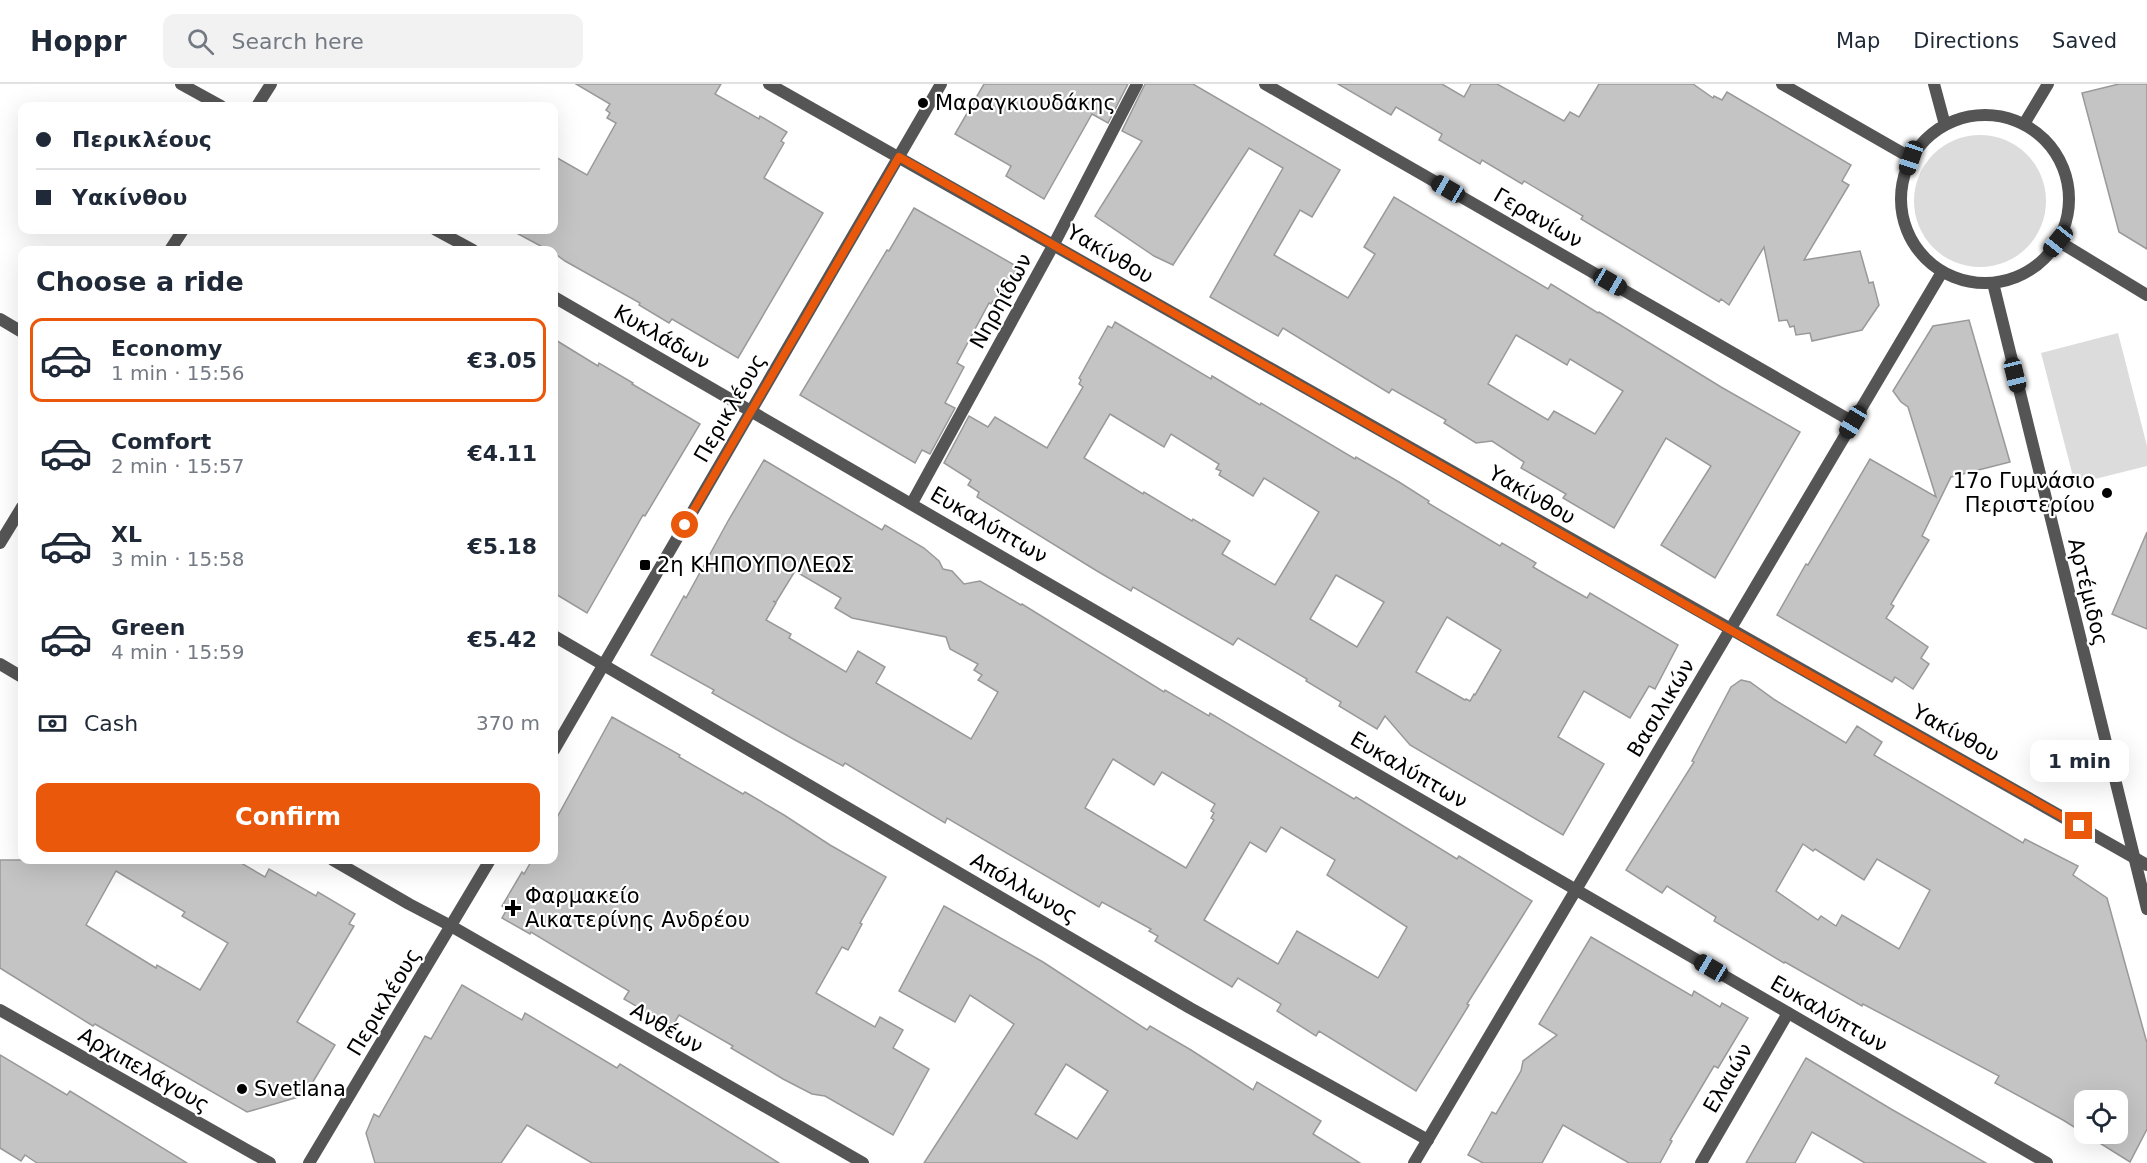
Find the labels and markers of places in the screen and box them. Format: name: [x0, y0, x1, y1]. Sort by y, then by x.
place label: Μαραγκιουδάκης: [935, 91, 1116, 115]
marker: Μαραγκιουδάκης: [916, 96, 930, 110]
place label: 17ο Γυμνάσιο Περιστερίου: [1953, 469, 2095, 517]
marker: 17ο Γυμνάσιο Περιστερίου: [2100, 486, 2114, 500]
place label: 2η ΚΗΠΟΥΠΟΛΕΩΣ: [657, 553, 854, 577]
marker: 2η ΚΗΠΟΥΠΟΛΕΩΣ: [638, 558, 652, 572]
place label: Φαρμακείο Αικατερίνης Ανδρέου: [525, 884, 750, 932]
marker: Φαρμακείο Αικατερίνης Ανδρέου: [506, 901, 520, 915]
place label: Svetlana: [254, 1077, 346, 1101]
marker: Svetlana: [235, 1082, 249, 1096]

